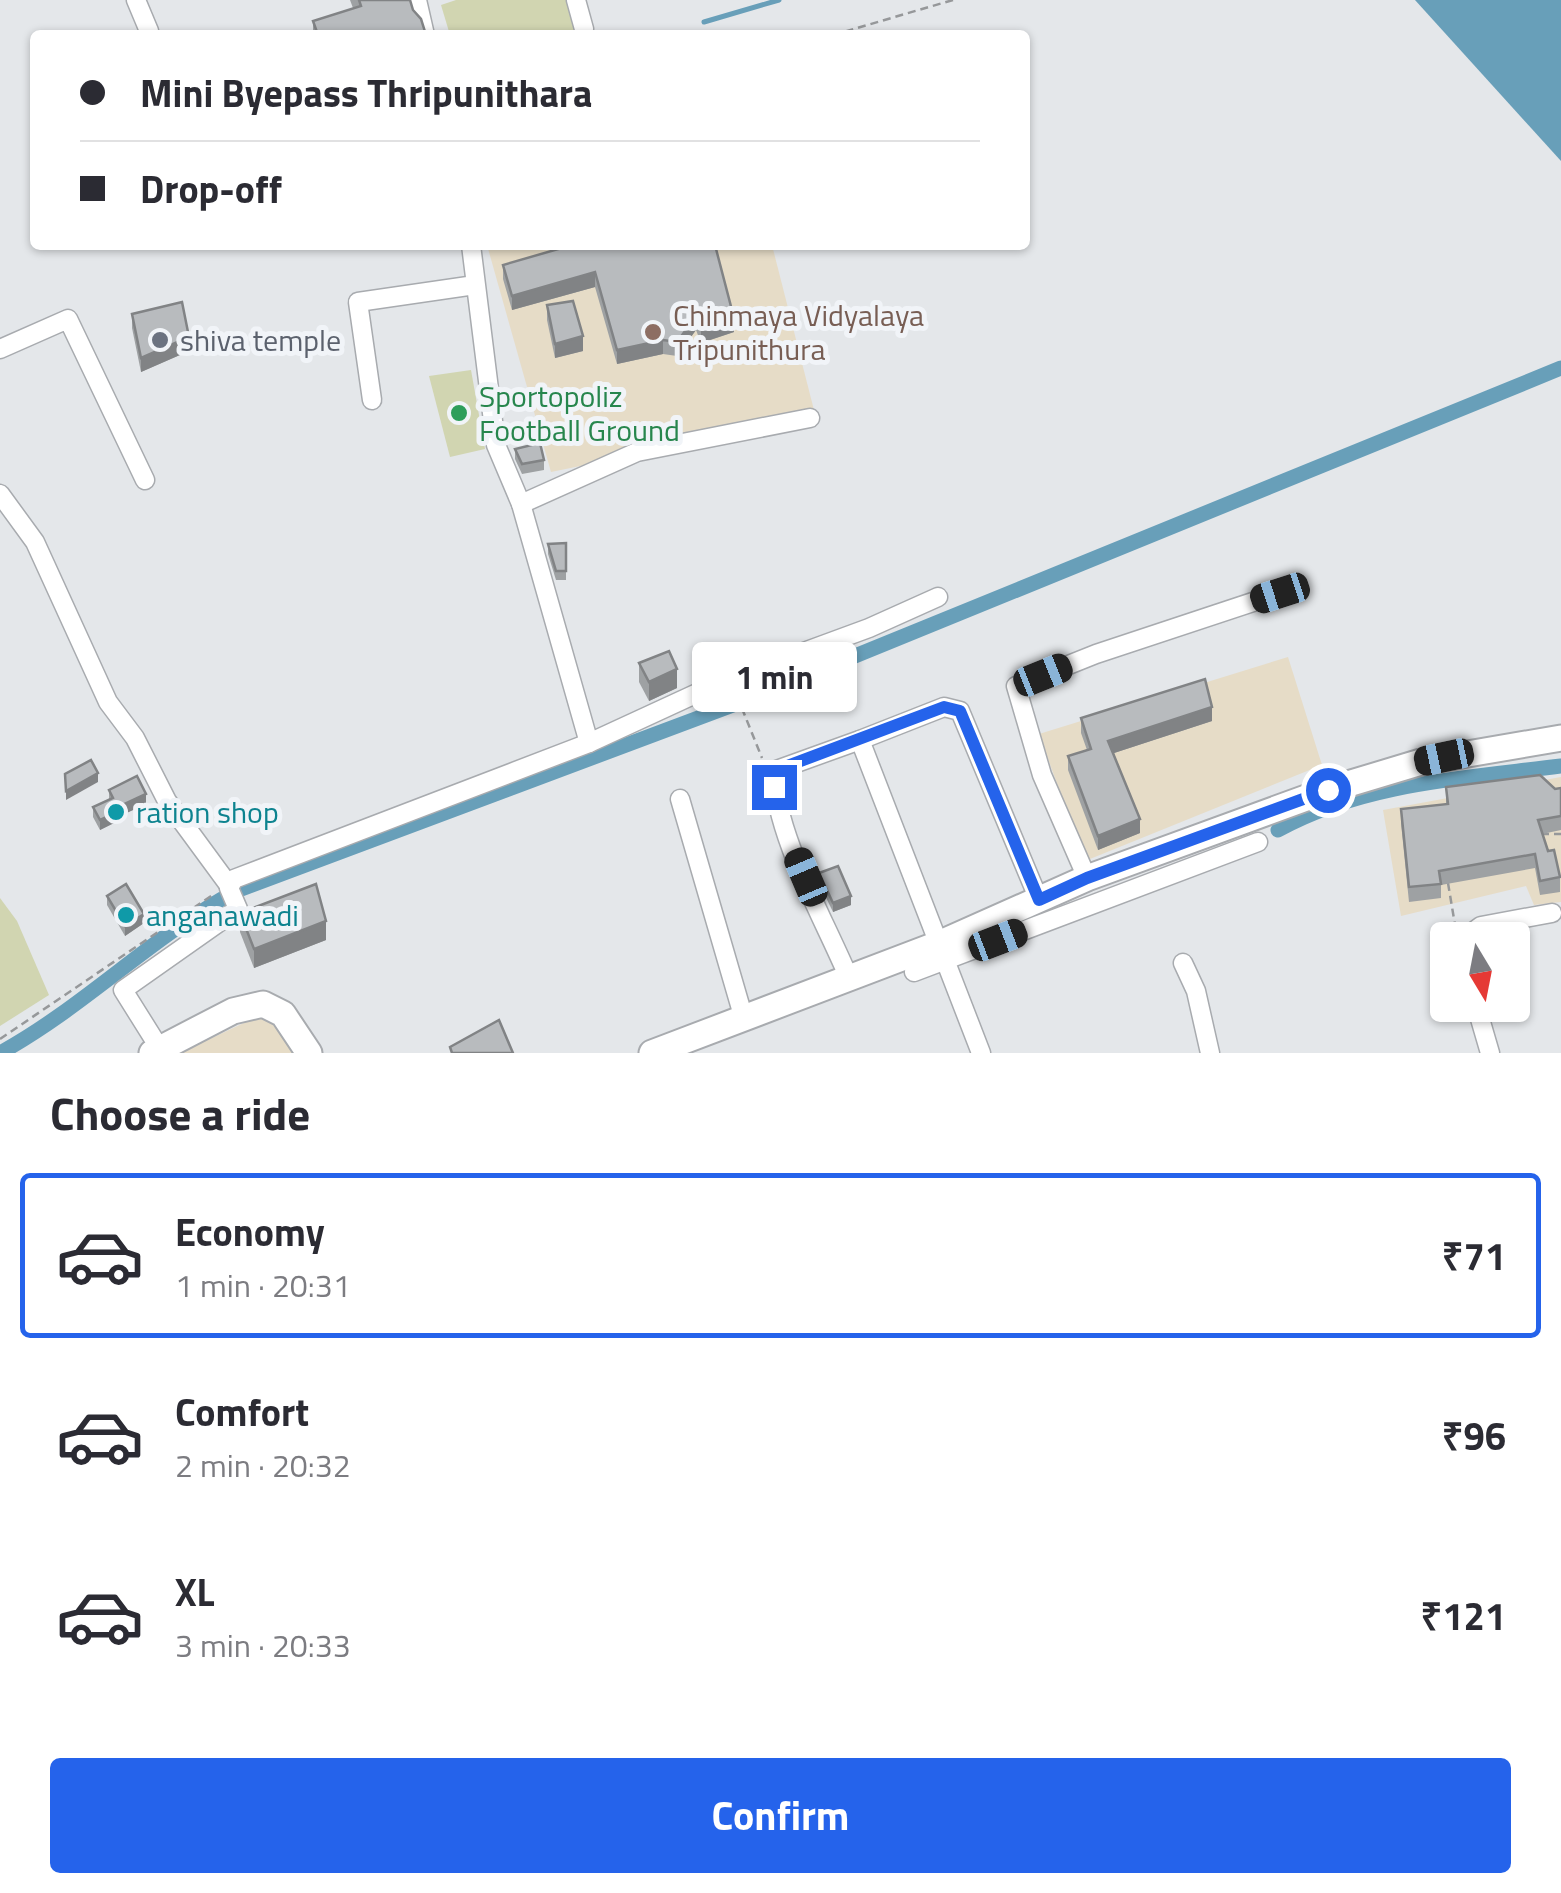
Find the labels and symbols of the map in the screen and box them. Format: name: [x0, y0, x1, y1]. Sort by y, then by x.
place label: Chinmaya Vidyalaya Tripunithura: [673, 292, 924, 372]
place label: shiva temple: [180, 317, 341, 363]
marker: Chinmaya Vidyalaya Tripunithura: [642, 321, 664, 343]
marker: shiva temple: [149, 329, 171, 351]
place label: Sportopoliz Football Ground: [479, 373, 680, 453]
marker: Sportopoliz Football Ground: [448, 402, 470, 424]
car: [1247, 569, 1313, 617]
callout: 1 min: [692, 642, 856, 712]
car: [1010, 650, 1076, 700]
car: [1412, 736, 1476, 778]
route end: [752, 765, 797, 810]
route start: [1306, 768, 1351, 813]
place label: ration shop: [136, 789, 279, 835]
marker: ration shop: [105, 801, 127, 823]
car: [780, 844, 832, 910]
place label: anganawadi: [146, 892, 299, 938]
marker: anganawadi: [115, 904, 137, 926]
car: [965, 915, 1031, 965]
north arrow: [1430, 922, 1530, 1022]

